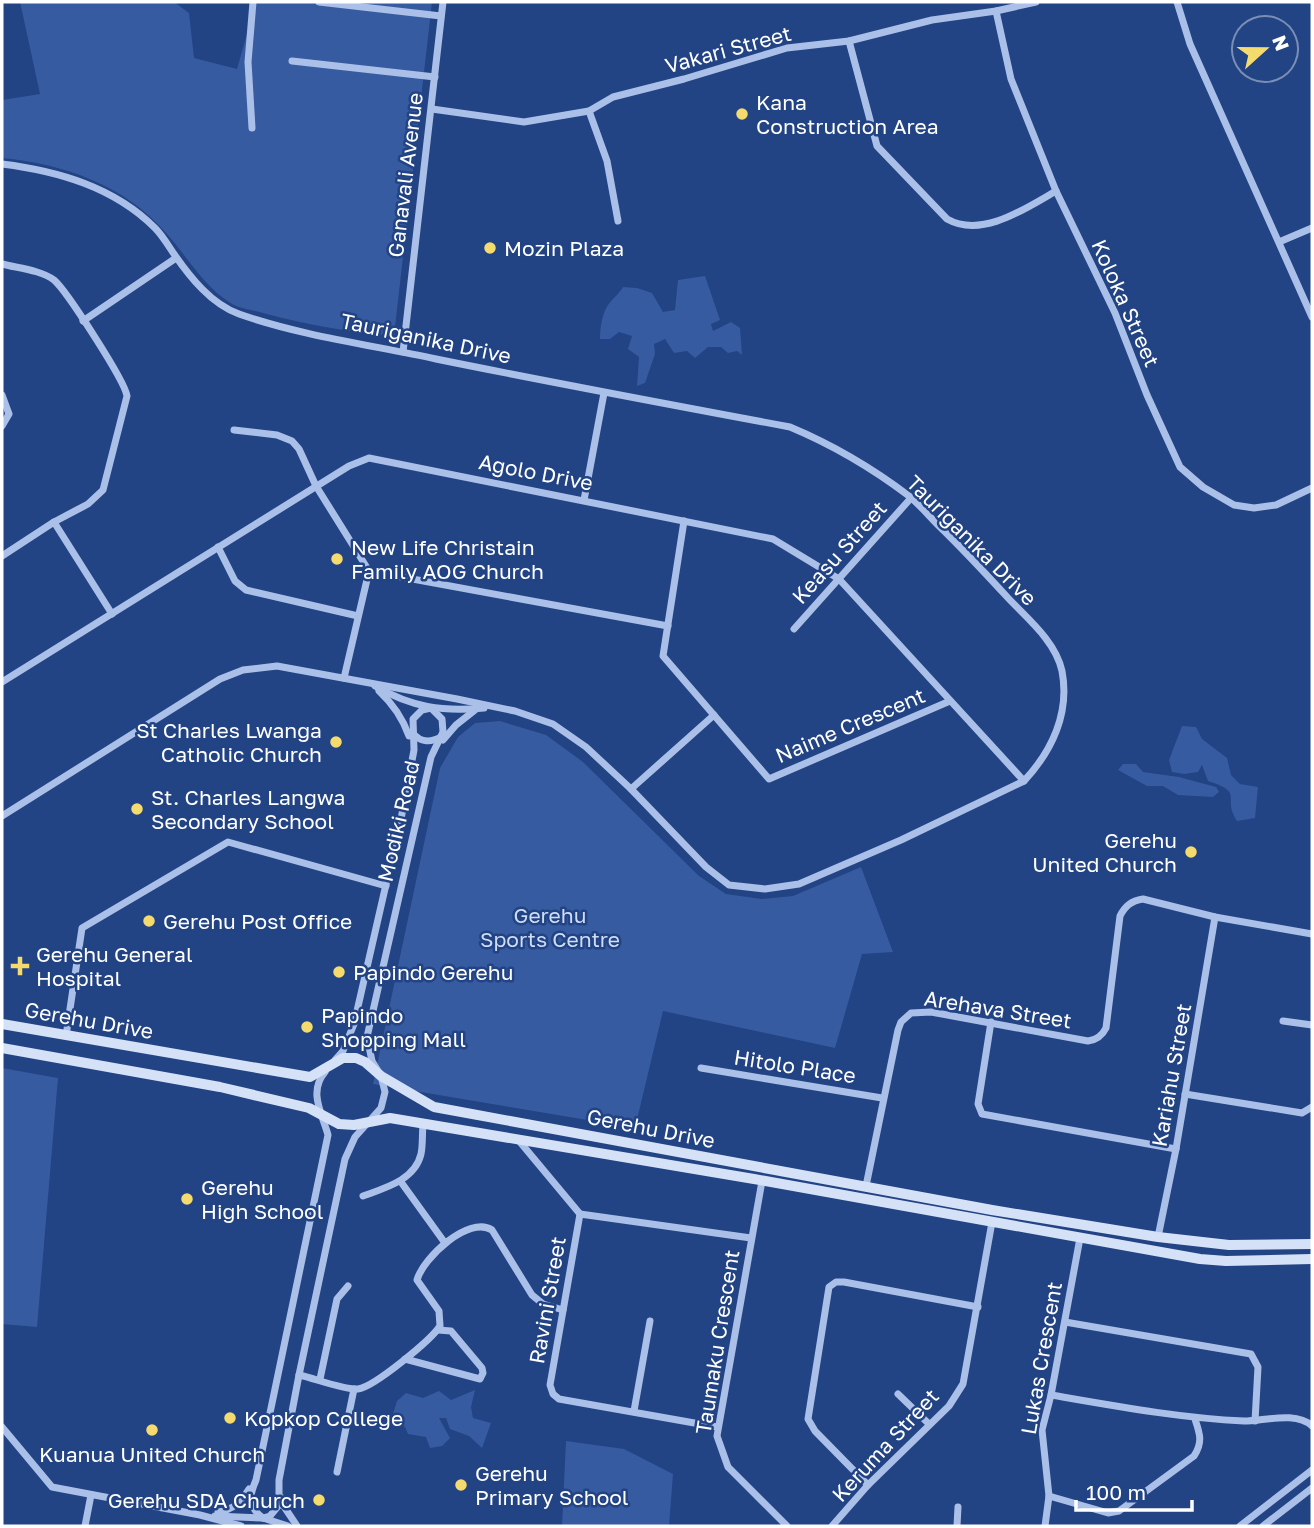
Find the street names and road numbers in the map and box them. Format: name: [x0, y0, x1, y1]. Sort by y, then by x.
street label: Vakari Street: [662, 20, 794, 78]
street label: Ganavali Avenue: [382, 91, 428, 259]
street label: Koloka Street: [1086, 235, 1166, 371]
street label: Tauriganika Drive: [338, 307, 514, 369]
street label: Agolo Drive: [477, 448, 595, 496]
street label: Tauriganika Drive: [901, 469, 1043, 611]
street label: Keasu Street: [786, 495, 892, 609]
street label: Naime Crescent: [771, 682, 929, 768]
street label: Modiki Road: [371, 758, 425, 884]
street label: Arehava Street: [922, 985, 1074, 1033]
street label: Gerehu Drive: [23, 996, 155, 1044]
street label: Kariahu Street: [1146, 1001, 1196, 1149]
street label: Hitolo Place: [732, 1044, 858, 1088]
street label: Gerehu Drive: [585, 1103, 717, 1153]
street label: Ravini Street: [523, 1234, 571, 1366]
street label: Taumaku Crescent: [690, 1248, 744, 1436]
street label: Lukas Crescent: [1015, 1280, 1067, 1436]
street label: Keruma Street: [826, 1383, 944, 1507]

